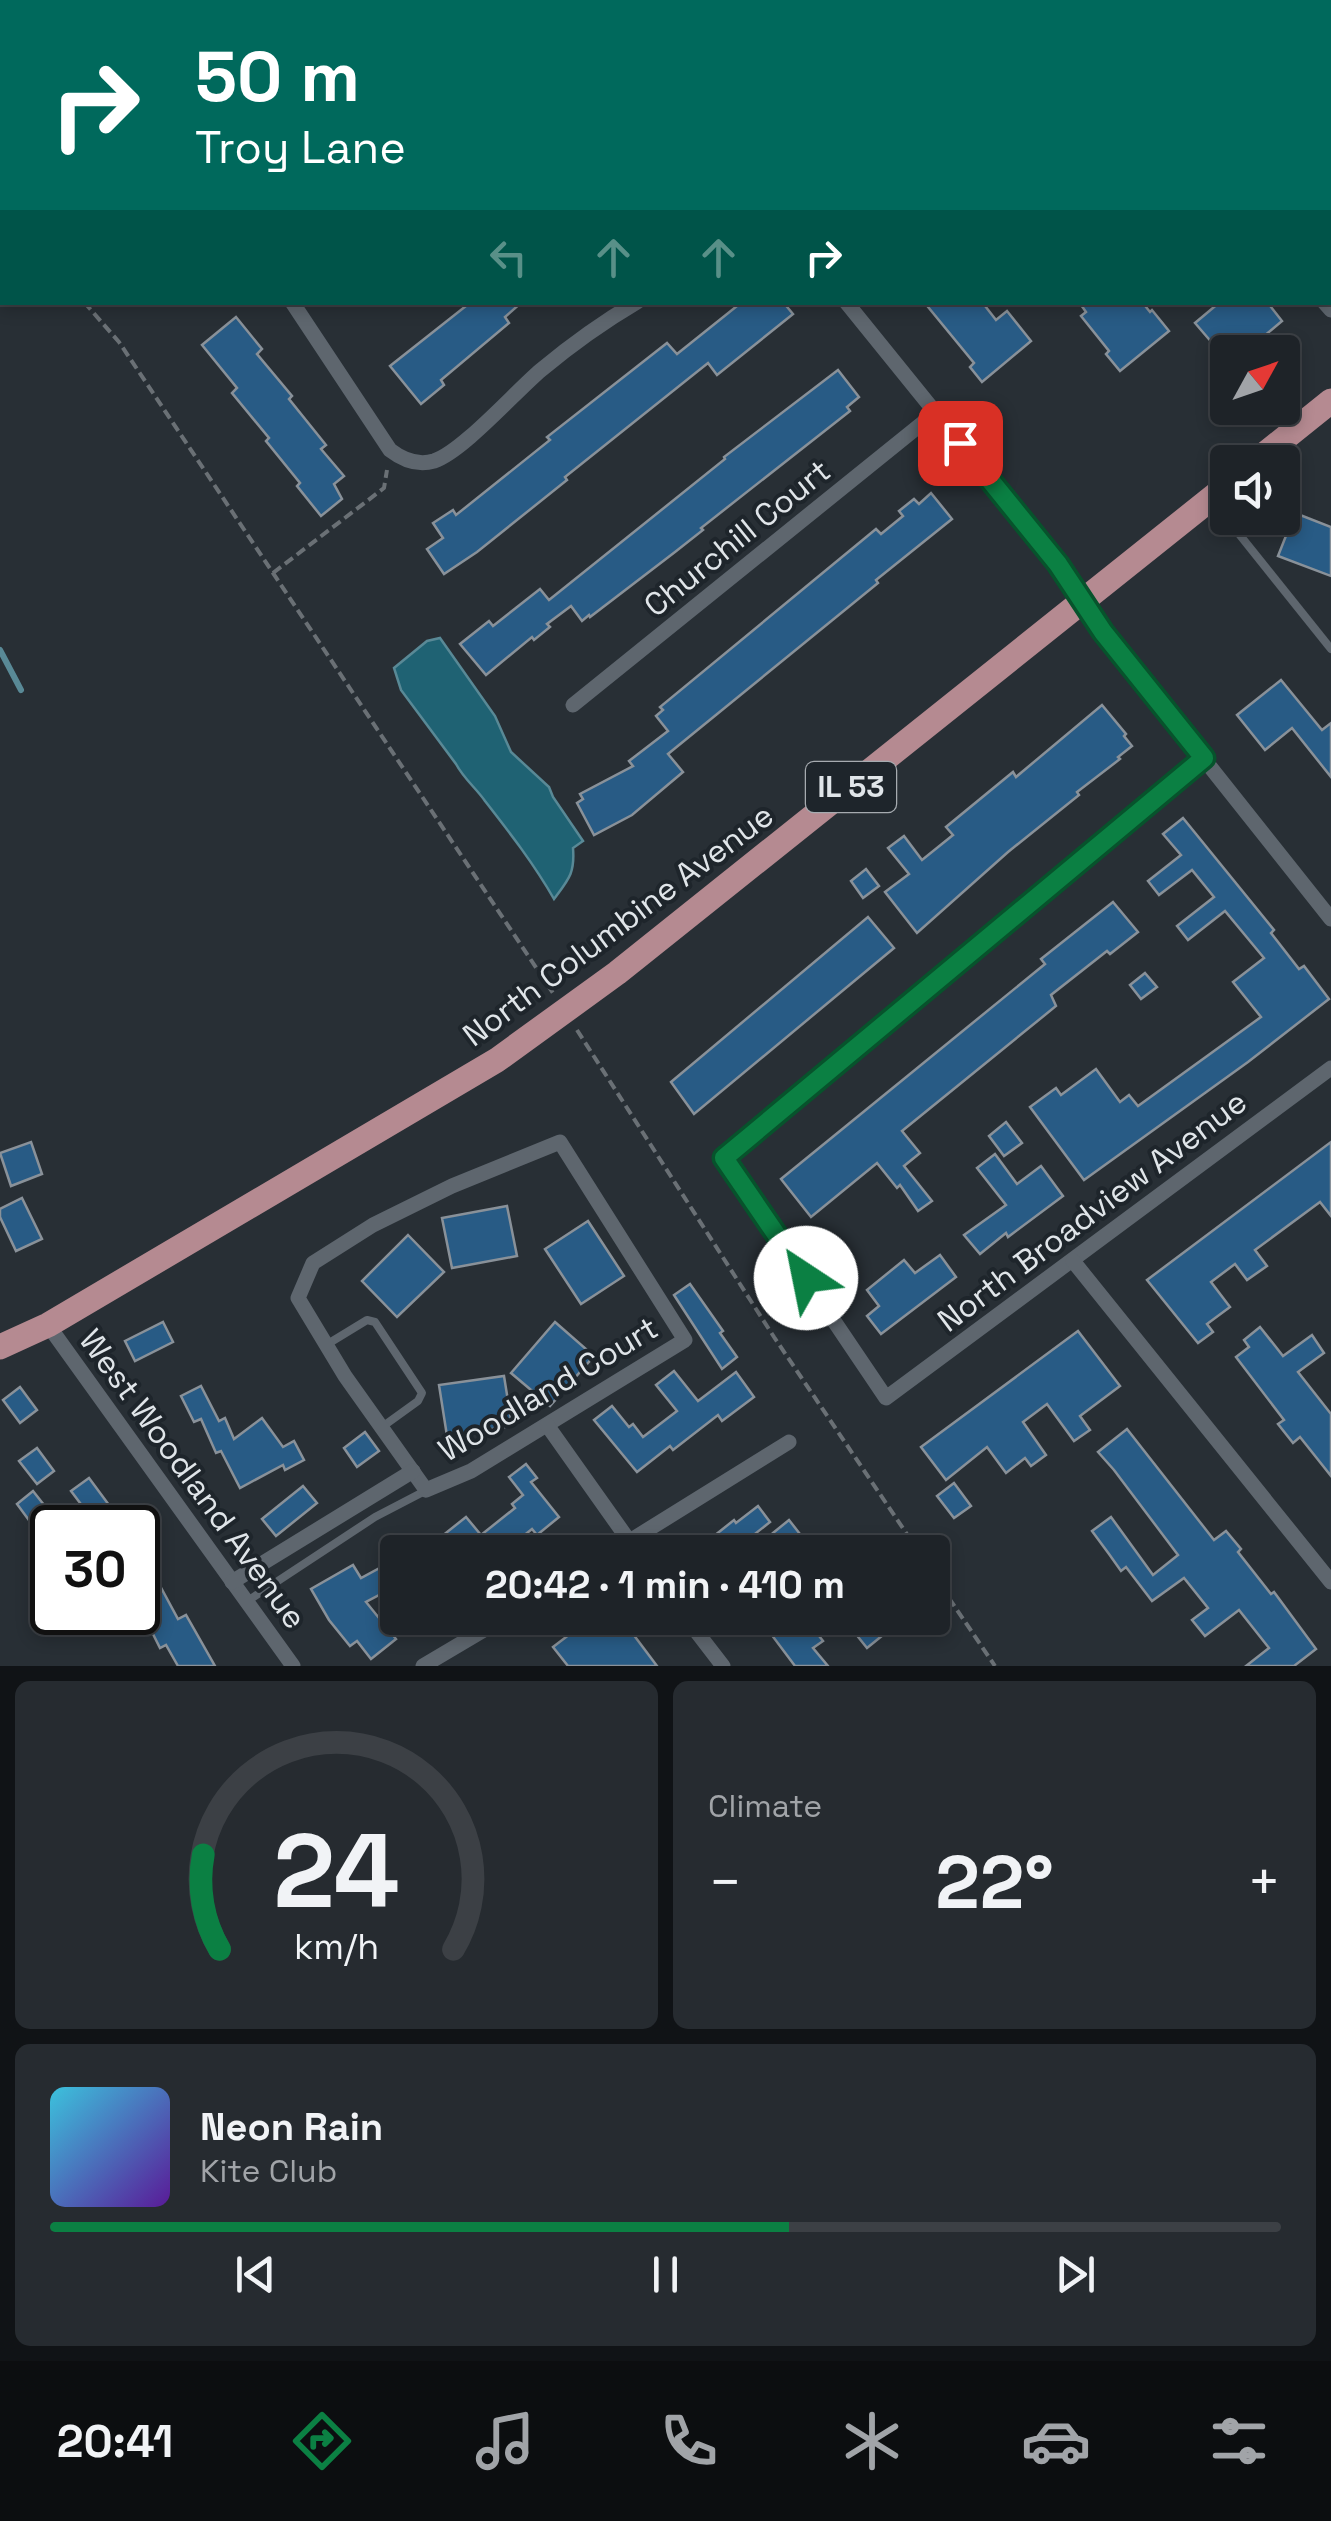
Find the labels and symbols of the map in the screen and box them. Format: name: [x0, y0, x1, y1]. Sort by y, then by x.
north arrow: [1210, 335, 1300, 425]
pin: [918, 401, 1003, 486]
street label: Churchill Court: [636, 451, 838, 625]
road number: IL 53: [806, 762, 896, 812]
street label: North Columbine Avenue: [455, 795, 781, 1055]
street label: North Broadview Avenue: [929, 1082, 1255, 1340]
position arrow: [754, 1226, 858, 1330]
street label: Woodland Court: [431, 1308, 665, 1470]
street label: West Woodland Avenue: [71, 1321, 315, 1637]
speed limit sign: 30: [30, 1505, 160, 1635]

